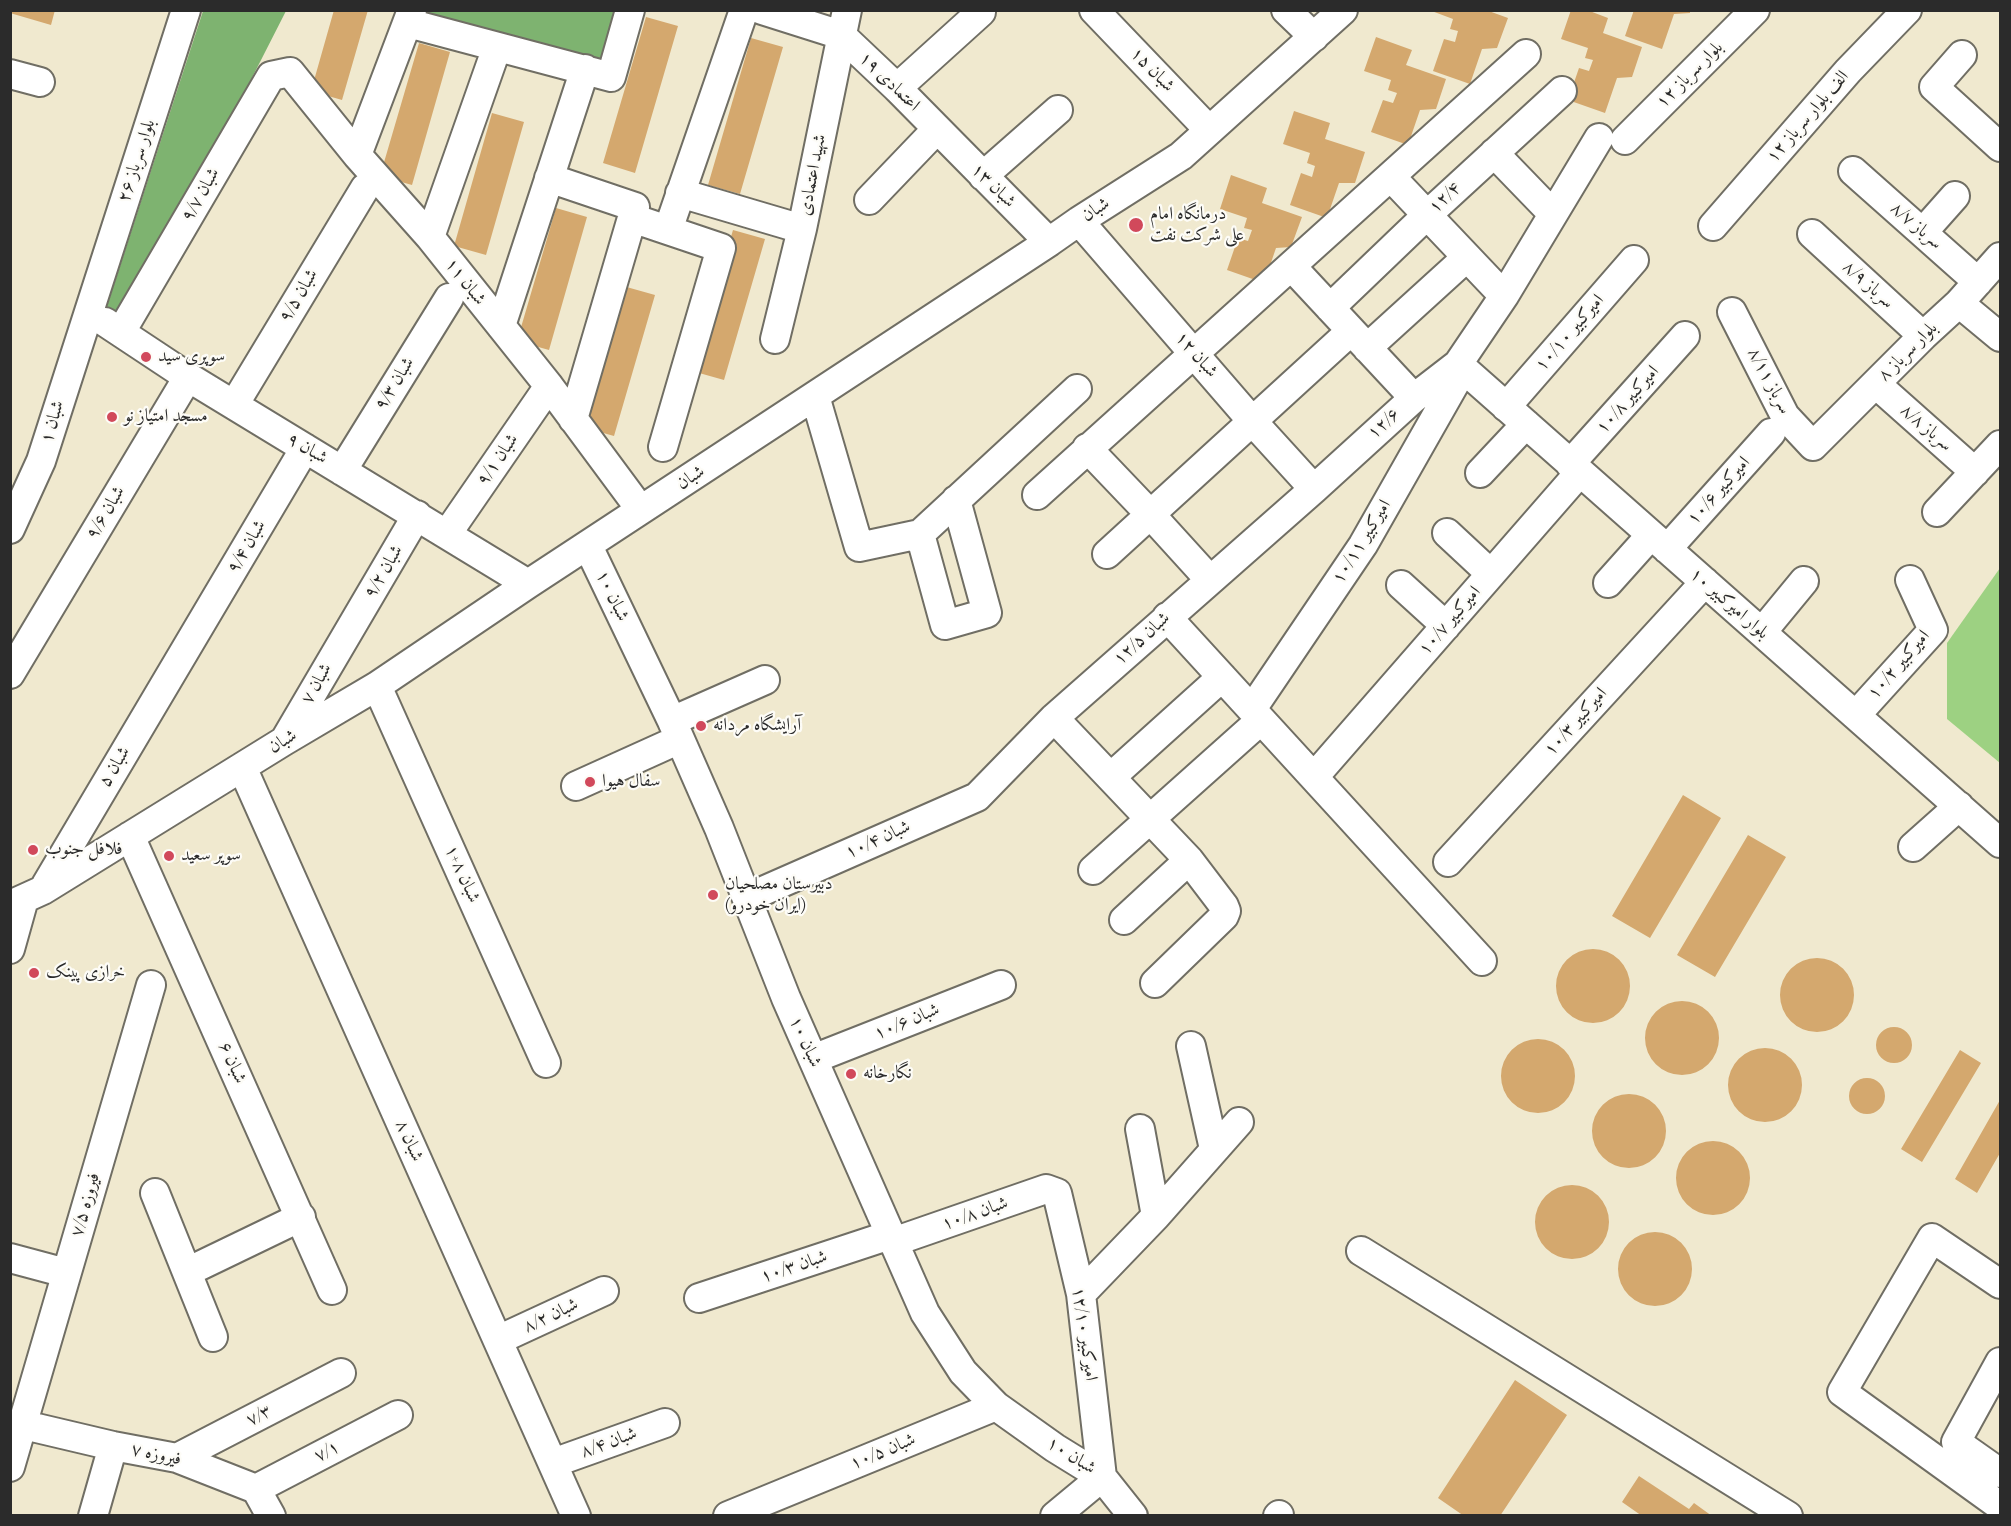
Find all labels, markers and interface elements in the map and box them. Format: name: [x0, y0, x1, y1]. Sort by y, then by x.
street label: ۱۲ بلوار سرباز: [1652, 37, 1728, 113]
street label: ۱۵ شبان: [1125, 43, 1179, 97]
street label: ۱۹ اعتمادی: [854, 48, 924, 116]
street label: ۱۲ الف بلوار سرباز: [1762, 67, 1854, 167]
street label: ۲۶ بلوار سرباز: [113, 117, 161, 205]
street label: شهید اعتمادی: [795, 132, 831, 218]
street label: ۱۳ شبان: [966, 159, 1020, 213]
street label: ۹/۷ شبان: [177, 164, 225, 226]
street label: ۱۲/۴: [1424, 178, 1466, 218]
street label: شبان: [1078, 193, 1114, 227]
street label: ۸/۷ سرباز: [1886, 198, 1946, 254]
place label: درمانگاه امام علی شرکت نفت: [1150, 204, 1244, 246]
marker: درمانگاه امام علی شرکت نفت: [1127, 216, 1145, 234]
street label: ۱۱ شبان: [440, 254, 490, 310]
street label: ۸/۹ سرباز: [1838, 256, 1898, 314]
street label: ۹/۵ شبان: [275, 265, 323, 327]
street label: ۱۰/۱۰ امیرکبیر: [1531, 290, 1609, 376]
street label: ۸ بلوار سرباز: [1874, 318, 1942, 386]
street label: ۱۲ شبان: [1170, 328, 1222, 382]
street label: ۸/۱۱ سرباز: [1743, 344, 1795, 418]
place label: سوپری سید: [158, 346, 225, 368]
marker: سوپری سید: [139, 350, 153, 364]
street label: ۹/۳ شبان: [370, 354, 420, 414]
street label: ۱۰/۸ امیرکبیر: [1592, 362, 1664, 438]
street label: ۱ شبان: [36, 398, 70, 446]
street label: ۸/۸ سرباز: [1896, 400, 1956, 456]
street label: ۱۲/۶: [1363, 404, 1405, 444]
place label: مسجد امتیاز نو: [124, 406, 208, 428]
marker: مسجد امتیاز نو: [105, 410, 119, 424]
street label: ۹ شبان: [283, 429, 331, 469]
street label: ۹/۱ شبان: [472, 430, 524, 490]
street label: ۱۰/۶ امیرکبیر: [1683, 453, 1755, 529]
street label: شبان: [673, 461, 709, 495]
street label: ۹/۶ شبان: [82, 482, 130, 544]
street label: ۱۰/۱۱ امیرکبیر: [1328, 496, 1396, 588]
street label: ۹/۴ شبان: [223, 516, 271, 578]
street label: ۹/۲ شبان: [360, 541, 408, 603]
street label: ۱۰ بلوار امیرکبیر: [1685, 564, 1773, 644]
street label: ۱۰ شبان: [591, 567, 633, 625]
street label: ۱۰/۷ امیرکبیر: [1414, 582, 1486, 660]
street label: ۱۲/۵ شبان: [1109, 608, 1175, 670]
street label: ۱۰/۲ امیرکبیر: [1863, 626, 1935, 704]
street label: ۷ شبان: [297, 660, 337, 708]
street label: ۱۰/۳ امیرکبیر: [1540, 684, 1612, 760]
place label: آرایشگاه مردانه: [713, 715, 801, 737]
marker: آرایشگاه مردانه: [694, 719, 708, 733]
street label: شبان: [265, 725, 301, 759]
street label: ۵ شبان: [95, 743, 135, 791]
place label: سفال هیوا: [602, 771, 661, 793]
marker: سفال هیوا: [583, 775, 597, 789]
street label: ۱۰/۴ شبان: [842, 816, 914, 864]
place label: فلافل جنوب: [45, 839, 123, 861]
street label: ۱+۸ شبان: [440, 842, 484, 906]
marker: فلافل جنوب: [26, 843, 40, 857]
place label: سوپر سعید: [181, 845, 241, 867]
marker: سوپر سعید: [162, 849, 176, 863]
place label: دبیرستان مصلحیان (ایران خودرو): [725, 874, 833, 916]
marker: دبیرستان مصلحیان (ایران خودرو): [706, 888, 720, 902]
place label: خرازی پینک: [46, 962, 125, 984]
marker: خرازی پینک: [27, 966, 41, 980]
street label: ۱۰/۶ شبان: [871, 999, 943, 1045]
street label: ۱۰ شبان: [784, 1013, 826, 1071]
street label: ۶ شبان: [213, 1039, 251, 1087]
place label: نگارخانه: [863, 1063, 912, 1085]
marker: نگارخانه: [844, 1067, 858, 1081]
street label: ۸ شبان: [390, 1117, 428, 1165]
street label: ۷/۵ فیروزه: [67, 1171, 105, 1239]
street label: ۱۰/۸ شبان: [939, 1193, 1011, 1235]
street label: ۱۰/۳ شبان: [758, 1246, 830, 1288]
street label: ۱۲/۱۰ امیرکبیر: [1067, 1286, 1101, 1382]
street label: ۸/۲ شبان: [520, 1294, 582, 1338]
street label: ۷/۳: [243, 1401, 275, 1431]
street label: ۸/۴ شبان: [578, 1423, 640, 1463]
street label: ۱۰/۵ شبان: [847, 1429, 919, 1475]
street label: ۱۰ شبان: [1042, 1433, 1100, 1479]
street label: ۷/۱: [311, 1437, 343, 1467]
street label: ۷ فیروزه: [129, 1439, 183, 1471]

